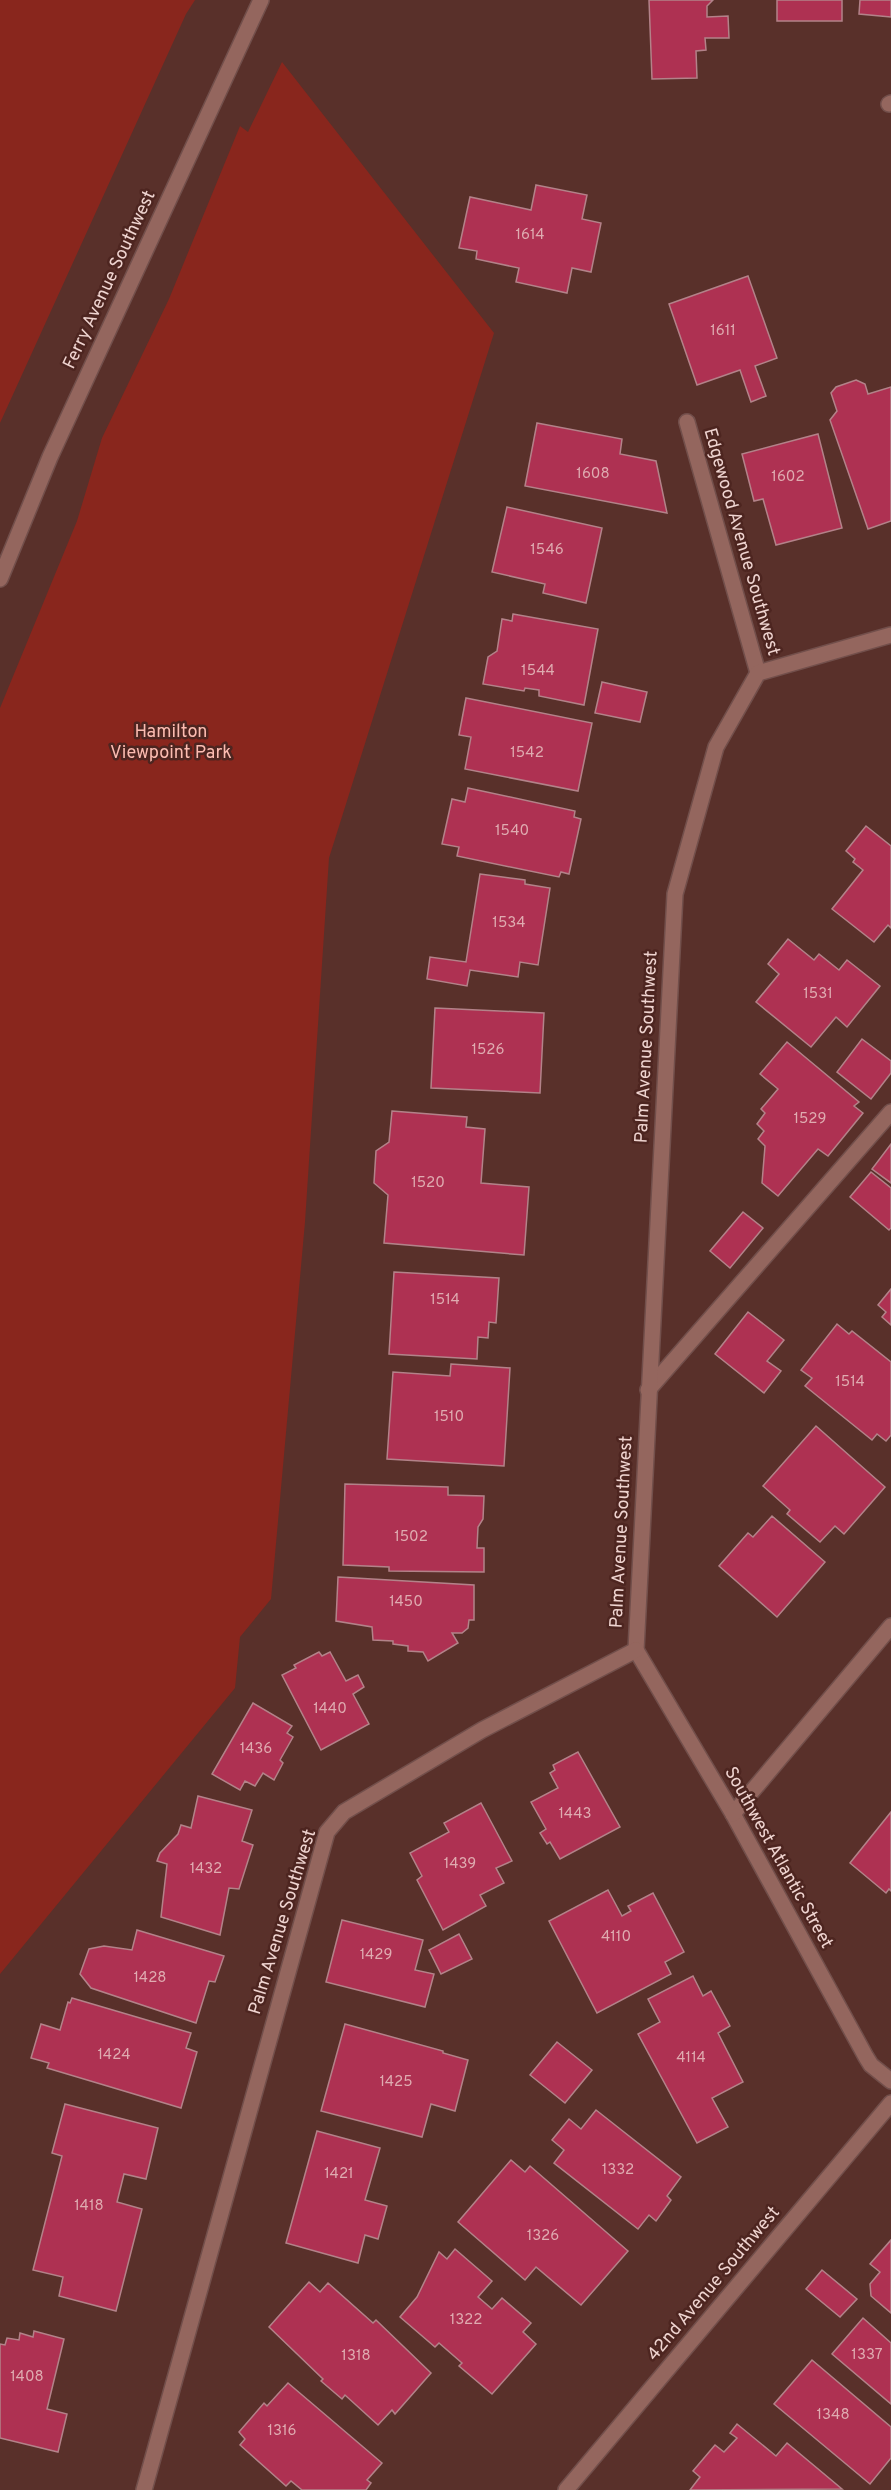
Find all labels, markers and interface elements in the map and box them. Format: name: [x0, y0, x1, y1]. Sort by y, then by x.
street label: Ferry Avenue Southwest: [59, 187, 161, 373]
house number: 1614: [515, 226, 545, 245]
house number: 1611: [710, 322, 736, 341]
street label: Edgewood Avenue Southwest: [697, 426, 785, 658]
house number: 1608: [576, 465, 610, 484]
house number: 1602: [771, 468, 805, 487]
house number: 1546: [530, 541, 564, 560]
house number: 1544: [521, 662, 555, 681]
park label: Hamilton Viewpoint Park: [110, 721, 232, 765]
house number: 1542: [510, 744, 544, 763]
house number: 1540: [495, 822, 529, 841]
house number: 1534: [492, 914, 526, 933]
street label: Palm Avenue Southwest: [630, 950, 664, 1144]
house number: 1531: [803, 985, 833, 1004]
house number: 1526: [472, 1041, 505, 1060]
house number: 1529: [794, 1110, 826, 1129]
house number: 1520: [411, 1174, 445, 1193]
house number: 1514: [430, 1291, 460, 1310]
house number: 1514: [835, 1373, 865, 1392]
house number: 1510: [434, 1408, 464, 1427]
street label: Palm Avenue Southwest: [605, 1435, 639, 1629]
house number: 1502: [394, 1528, 428, 1547]
house number: 1450: [389, 1593, 423, 1612]
house number: 1440: [313, 1700, 347, 1719]
house number: 1436: [240, 1740, 272, 1759]
street label: Southwest Atlantic Street: [718, 1763, 838, 1953]
house number: 1443: [559, 1805, 591, 1824]
street label: Palm Avenue Southwest: [244, 1827, 322, 2017]
house number: 1439: [444, 1855, 476, 1874]
house number: 1432: [190, 1860, 222, 1879]
house number: 4110: [601, 1928, 631, 1947]
house number: 1429: [360, 1946, 392, 1965]
house number: 1428: [134, 1969, 166, 1988]
house number: 1424: [98, 2046, 130, 2065]
house number: 4114: [676, 2049, 706, 2068]
house number: 1425: [379, 2073, 413, 2092]
house number: 1332: [602, 2161, 634, 2180]
house number: 1421: [324, 2165, 354, 2184]
house number: 1418: [74, 2197, 104, 2216]
street label: 42nd Avenue Southwest: [643, 2202, 785, 2366]
house number: 1326: [527, 2227, 559, 2246]
house number: 1322: [450, 2311, 482, 2330]
house number: 1337: [851, 2346, 883, 2365]
house number: 1318: [341, 2347, 371, 2366]
house number: 1408: [10, 2368, 44, 2387]
house number: 1348: [816, 2406, 850, 2425]
house number: 1316: [267, 2422, 297, 2441]

